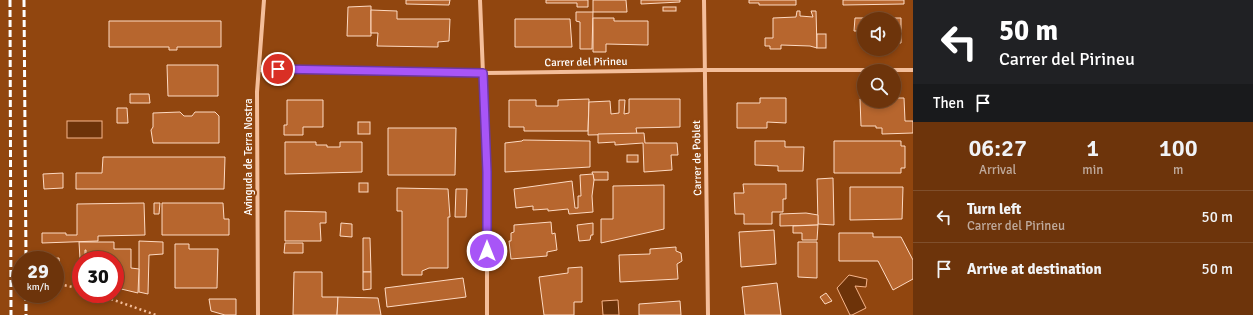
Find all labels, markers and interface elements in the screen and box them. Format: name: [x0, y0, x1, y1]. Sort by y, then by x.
map controls: [857, 12, 901, 108]
button: sound: [857, 12, 901, 56]
text: 50 m: [999, 14, 1058, 48]
icon: left: [933, 16, 985, 68]
text: Carrer del Pirineu: [999, 48, 1135, 70]
pin: [261, 52, 295, 86]
street label: Carrer del Pirineu: [544, 55, 628, 69]
icon: arrive: [267, 58, 289, 80]
button: search: [857, 64, 901, 108]
icon: arrive: [972, 92, 994, 114]
text: Then: [933, 94, 964, 112]
street label: Avinguda de Terra Nostra: [242, 98, 255, 216]
street label: Carrer de Poblet: [690, 120, 704, 196]
text: 06:27: [968, 133, 1027, 163]
text: 1: [1086, 133, 1099, 163]
text: 100: [1159, 133, 1198, 163]
text: Arrival: [979, 162, 1016, 178]
text: min: [1082, 162, 1103, 178]
text: m: [1173, 162, 1183, 178]
text: Turn left: [967, 200, 1021, 218]
icon: left: [933, 206, 955, 228]
text: 50 m: [1202, 208, 1233, 226]
text: Carrer del Pirineu: [967, 218, 1065, 234]
position arrow: [466, 230, 508, 272]
speed limit sign: 30: [72, 251, 124, 303]
icon: arrive: [933, 258, 955, 280]
text: 29: [27, 259, 49, 284]
text: Arrive at destination: [967, 260, 1102, 278]
text: 50 m: [1202, 260, 1233, 278]
text: km/h: [27, 281, 49, 293]

